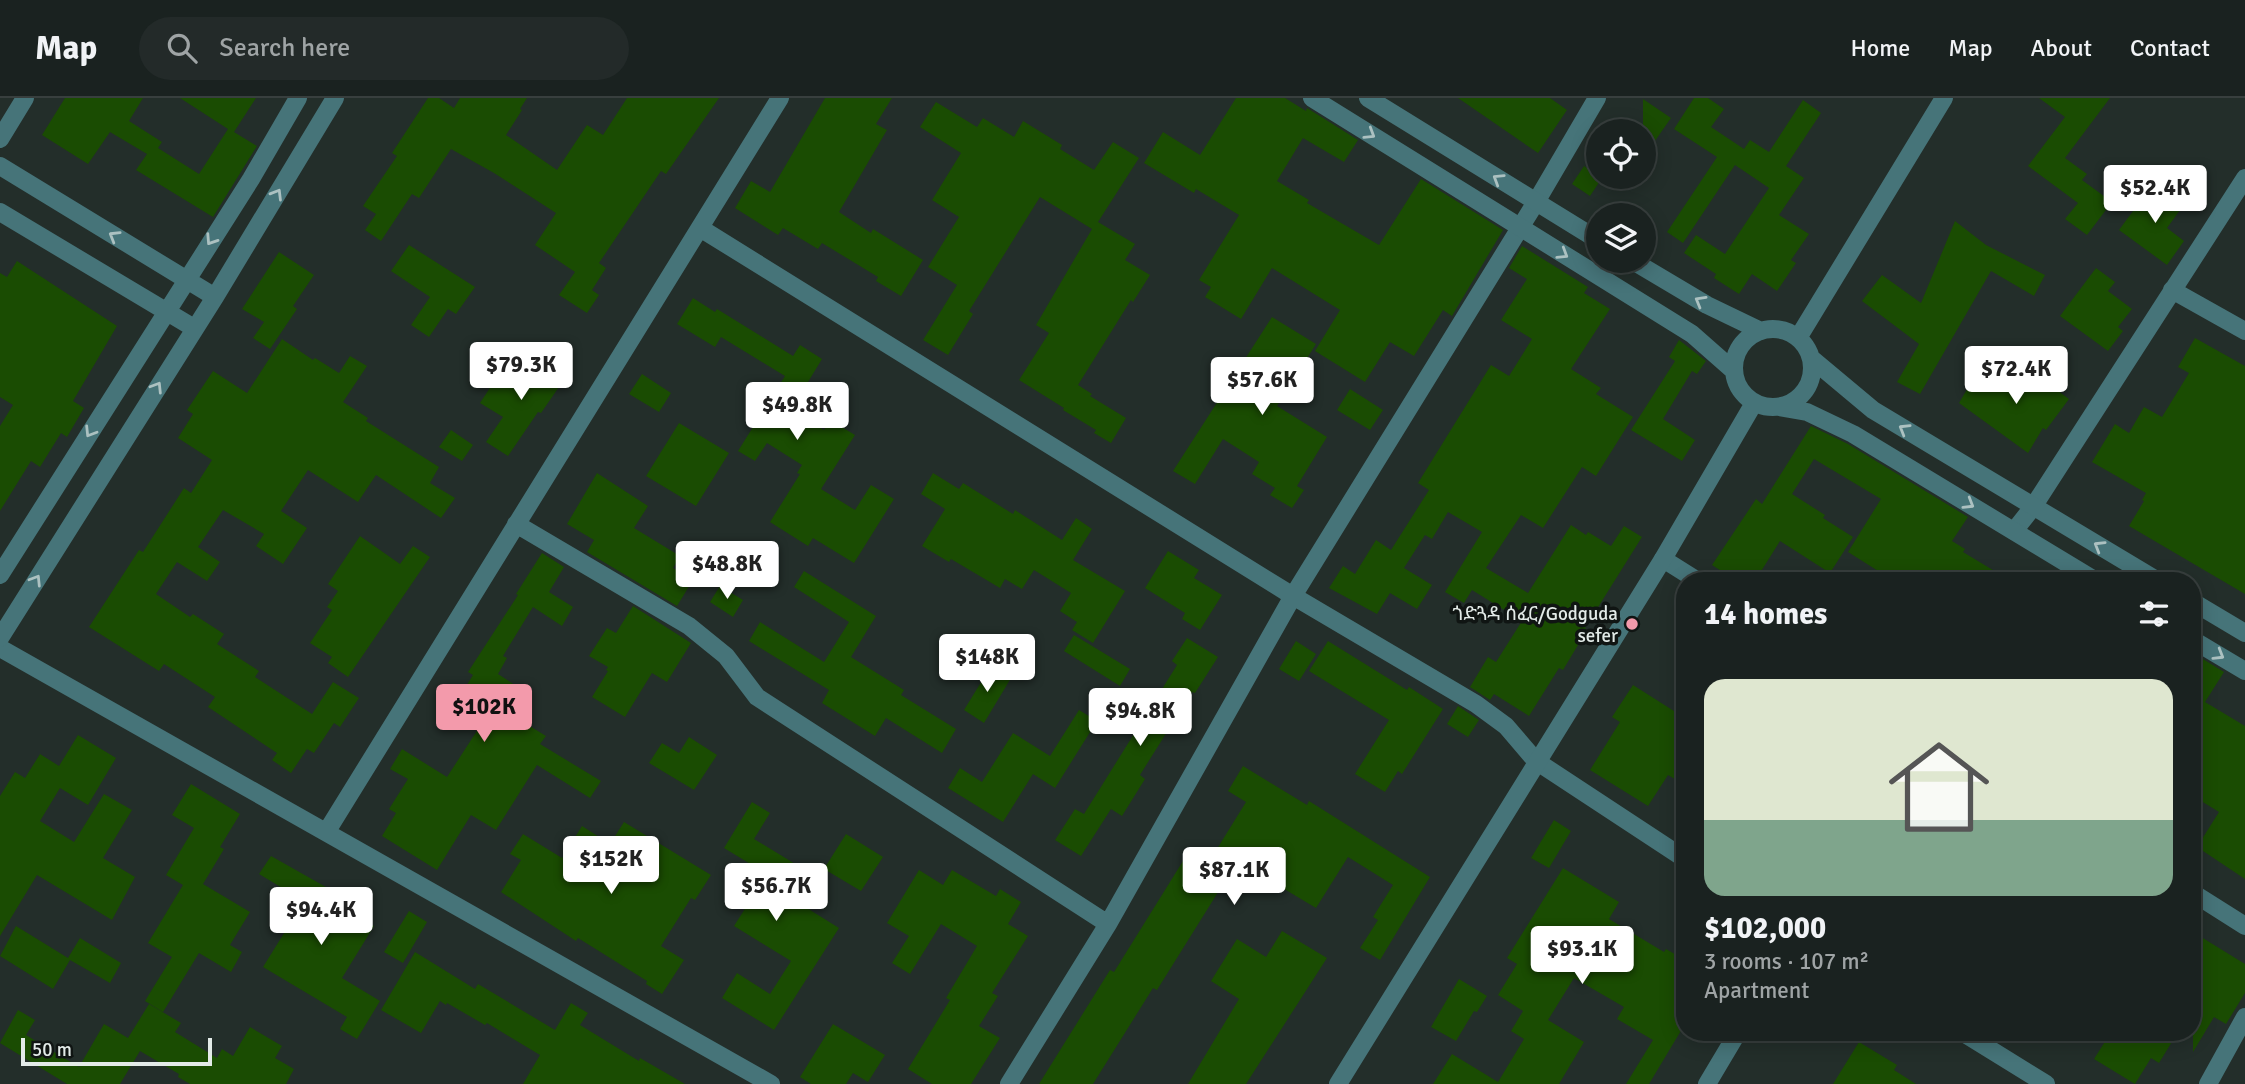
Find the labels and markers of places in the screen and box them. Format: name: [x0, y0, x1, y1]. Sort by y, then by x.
pin: $52.4K: [2098, 166, 2212, 225]
pin: $79.3K: [464, 342, 578, 402]
pin: $72.4K: [1959, 346, 2073, 406]
pin: $57.6K: [1205, 358, 1319, 417]
pin: $49.8K: [740, 382, 854, 442]
pin: $48.8K: [670, 542, 784, 601]
place label: ጎድጓዳ ሰፈር/Godguda sefer: [1453, 602, 1618, 648]
marker: ጎድጓዳ ሰፈር/Godguda sefer: [1624, 616, 1640, 632]
pin: $148K: [938, 634, 1036, 694]
pin: $102K: [435, 684, 533, 744]
pin: $94.8K: [1083, 688, 1197, 748]
pin: $152K: [562, 836, 660, 896]
pin: $87.1K: [1177, 848, 1291, 907]
pin: $56.7K: [719, 864, 833, 923]
pin: $94.4K: [264, 888, 378, 947]
pin: $93.1K: [1525, 926, 1639, 986]

